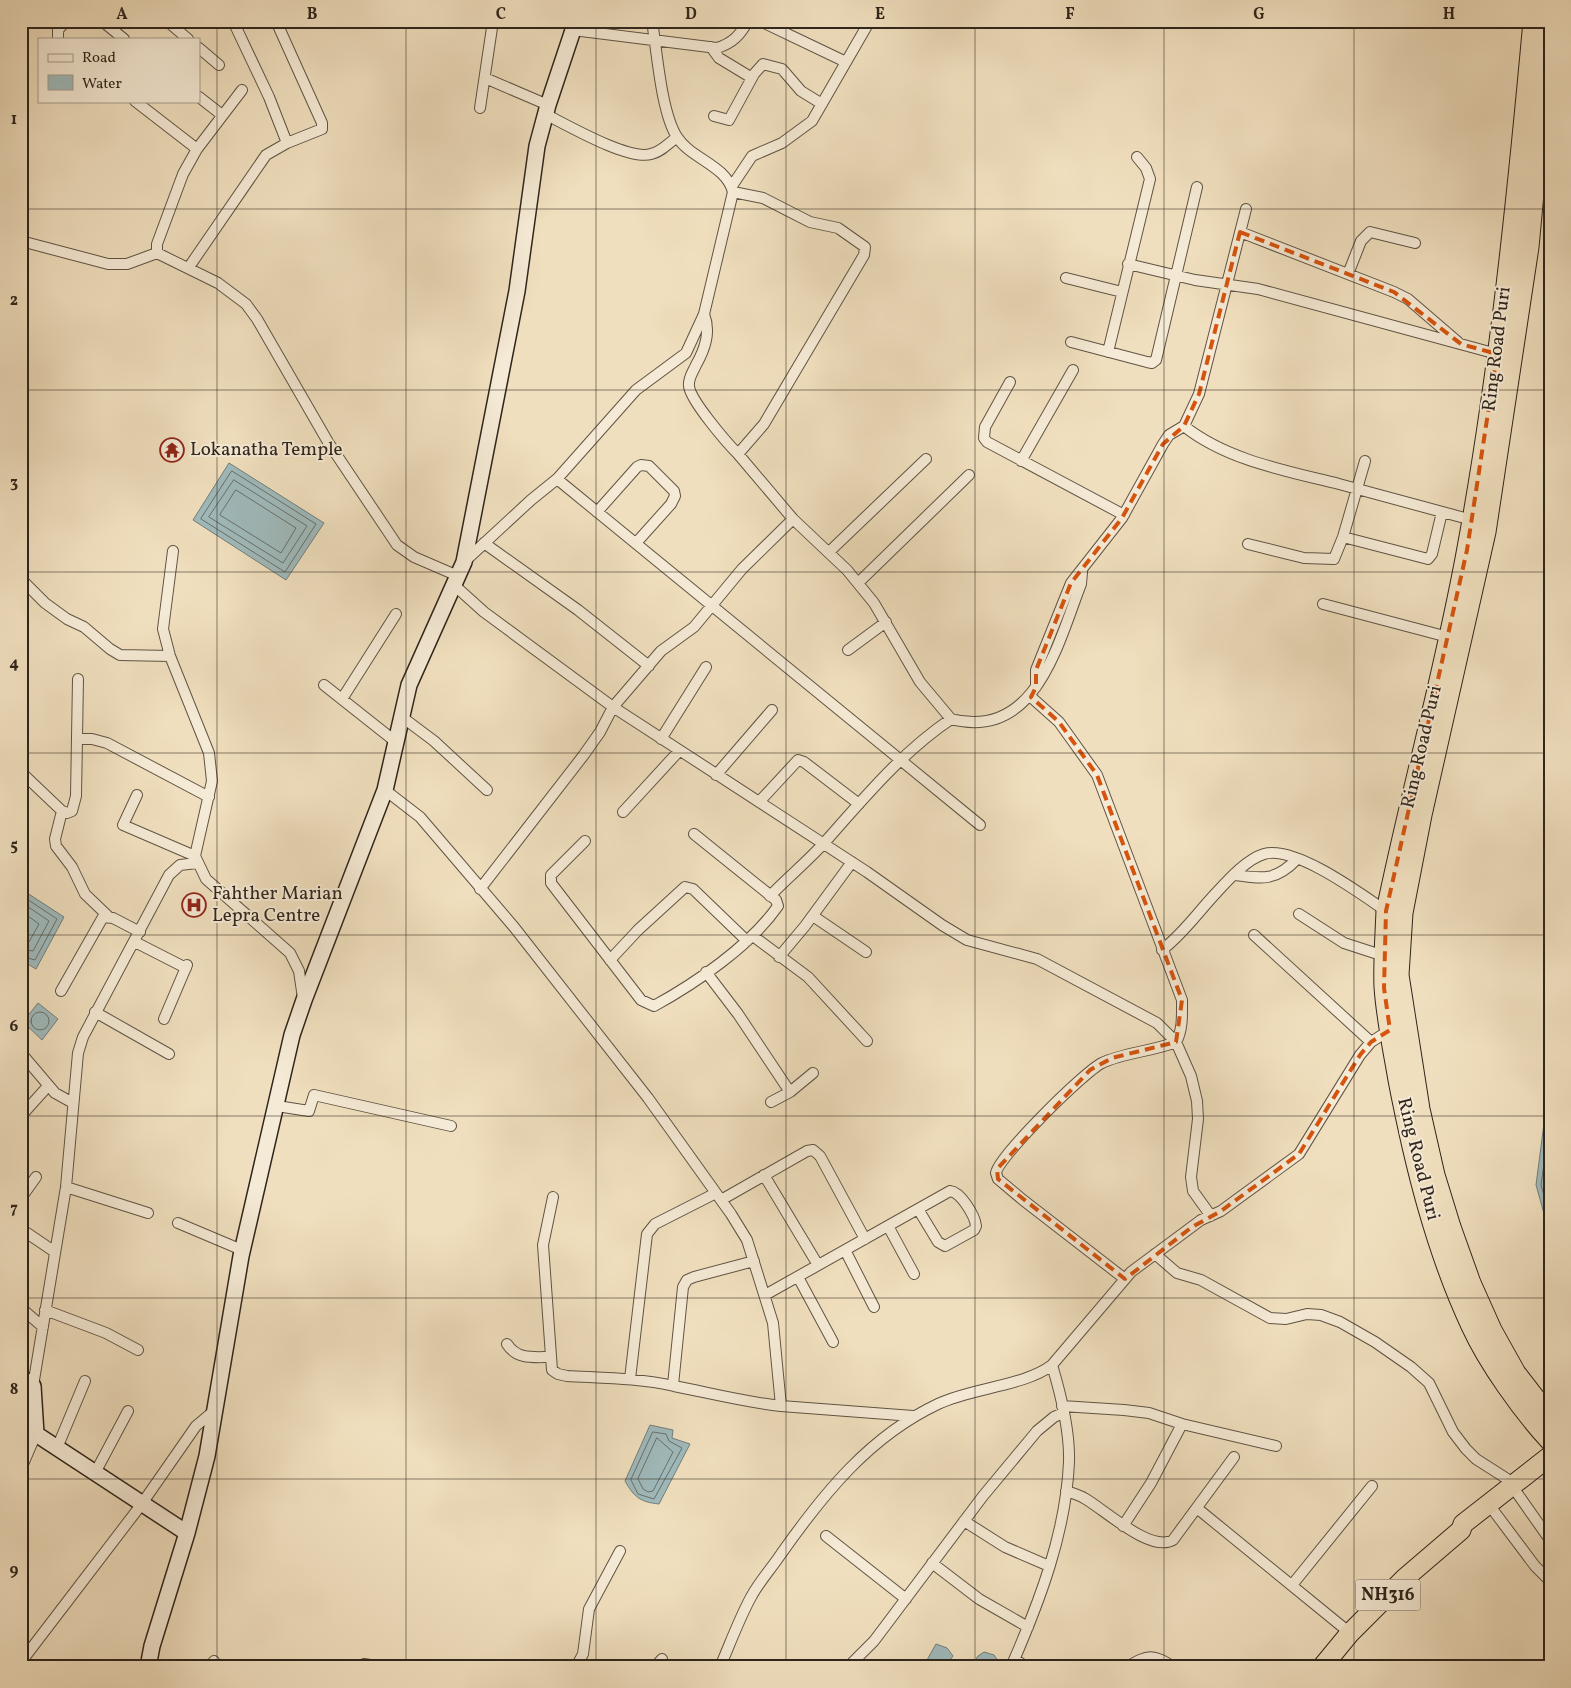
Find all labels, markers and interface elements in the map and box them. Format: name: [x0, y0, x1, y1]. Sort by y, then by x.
text: A: [116, 4, 128, 26]
text: B: [307, 4, 318, 26]
text: C: [496, 4, 506, 26]
text: D: [685, 4, 697, 26]
text: E: [875, 4, 885, 26]
text: F: [1065, 4, 1075, 26]
text: G: [1253, 4, 1265, 26]
text: H: [1443, 4, 1455, 26]
legend: [38, 38, 200, 102]
text: Road: [82, 48, 116, 69]
text: Water: [82, 74, 122, 95]
text: 1: [11, 109, 17, 131]
street label: Ring Road Puri: [1476, 285, 1518, 413]
text: 2: [10, 290, 18, 312]
temple icon: Lokanatha Temple: [159, 437, 185, 463]
place label: Lokanatha Temple: [190, 437, 343, 463]
text: 3: [10, 472, 18, 494]
text: 4: [9, 653, 19, 675]
street label: Ring Road Puri: [1395, 683, 1449, 811]
text: 5: [10, 835, 18, 857]
place label: Fahther Marian Lepra Centre: [212, 881, 343, 929]
hospital icon: Fahther Marian Lepra Centre: [181, 892, 207, 918]
text: 6: [10, 1016, 19, 1038]
street label: Ring Road Puri: [1390, 1095, 1446, 1223]
text: 7: [10, 1198, 18, 1220]
text: 8: [10, 1379, 18, 1401]
text: 9: [10, 1560, 19, 1582]
road number: NH316: [1356, 1580, 1420, 1610]

